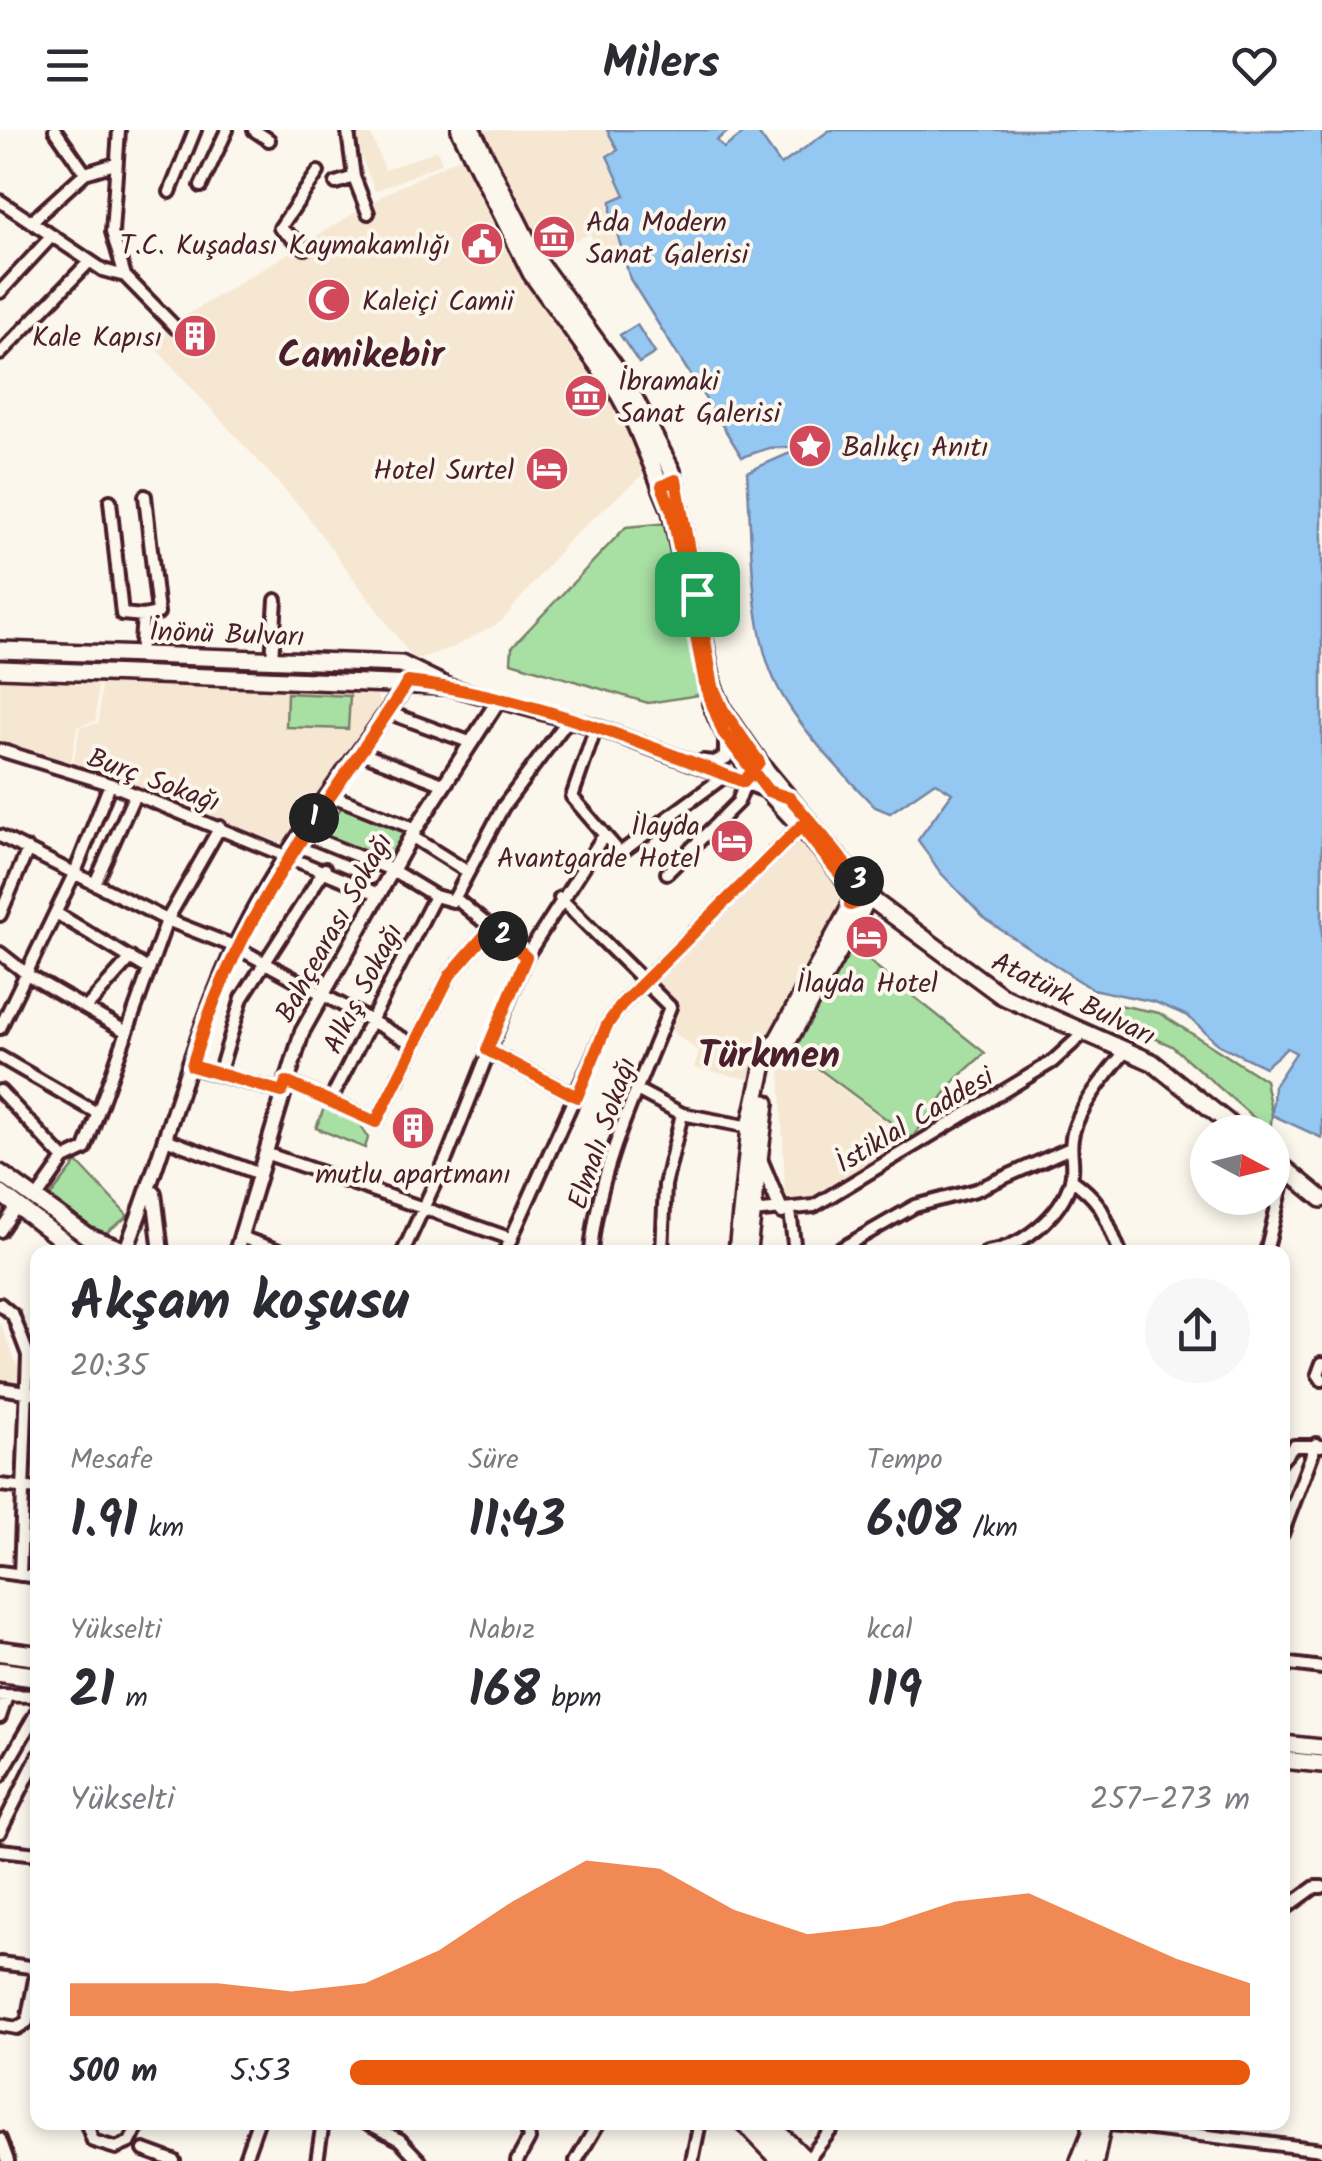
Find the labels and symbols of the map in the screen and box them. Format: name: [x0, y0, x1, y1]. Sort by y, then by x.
place label: Ada Modern Sanat Galerisi: [586, 201, 750, 278]
museum icon: Ada Modern Sanat Galerisi: [531, 214, 577, 260]
public building icon: T.C. Kuşadası Kaymakamlığı: [459, 221, 505, 267]
place label: T.C. Kuşadası Kaymakamlığı: [120, 224, 450, 269]
mosque icon: Kaleiçi Camii: [306, 277, 352, 323]
place label: Kaleiçi Camii: [362, 280, 515, 325]
building icon: Kale Kapısı: [172, 313, 218, 359]
place label: Kale Kapısı: [32, 316, 162, 361]
district label: Camikebir: [278, 327, 446, 387]
place label: İbramaki Sanat Galerisi: [618, 360, 782, 437]
museum icon: İbramaki Sanat Galerisi: [563, 373, 609, 419]
place icon: Balıkçı Anıtı: [787, 423, 833, 469]
place label: Balıkçı Anıtı: [842, 426, 989, 471]
hotel icon: Hotel Surtel: [524, 446, 570, 492]
place label: Hotel Surtel: [373, 449, 514, 494]
pin: [655, 552, 740, 637]
street label: İnönü Bulvarı: [148, 610, 305, 661]
street label: Burç Sokağı: [80, 737, 226, 826]
pin: 1: [289, 793, 339, 843]
place label: İlayda Avantgarde Hotel: [497, 805, 700, 882]
hotel icon: İlayda Avantgarde Hotel: [709, 818, 755, 864]
street label: Bahçearası Sokağı: [264, 825, 406, 1032]
pin: 3: [834, 856, 884, 906]
pin: 2: [478, 911, 528, 961]
hotel icon: İlayda Hotel: [844, 914, 890, 960]
street label: Alkış Sokağı: [312, 916, 416, 1062]
street label: Atatürk Bulvarı: [983, 941, 1163, 1060]
place label: İlayda Hotel: [796, 962, 938, 1007]
district label: Türkmen: [698, 1027, 840, 1087]
street label: Elmalı Sokağı: [556, 1052, 650, 1216]
street label: İstiklal Caddesi: [827, 1055, 1004, 1186]
building icon: mutlu apartmanı: [390, 1105, 436, 1151]
north arrow: [1190, 1115, 1290, 1215]
place label: mutlu apartmanı: [315, 1153, 511, 1198]

